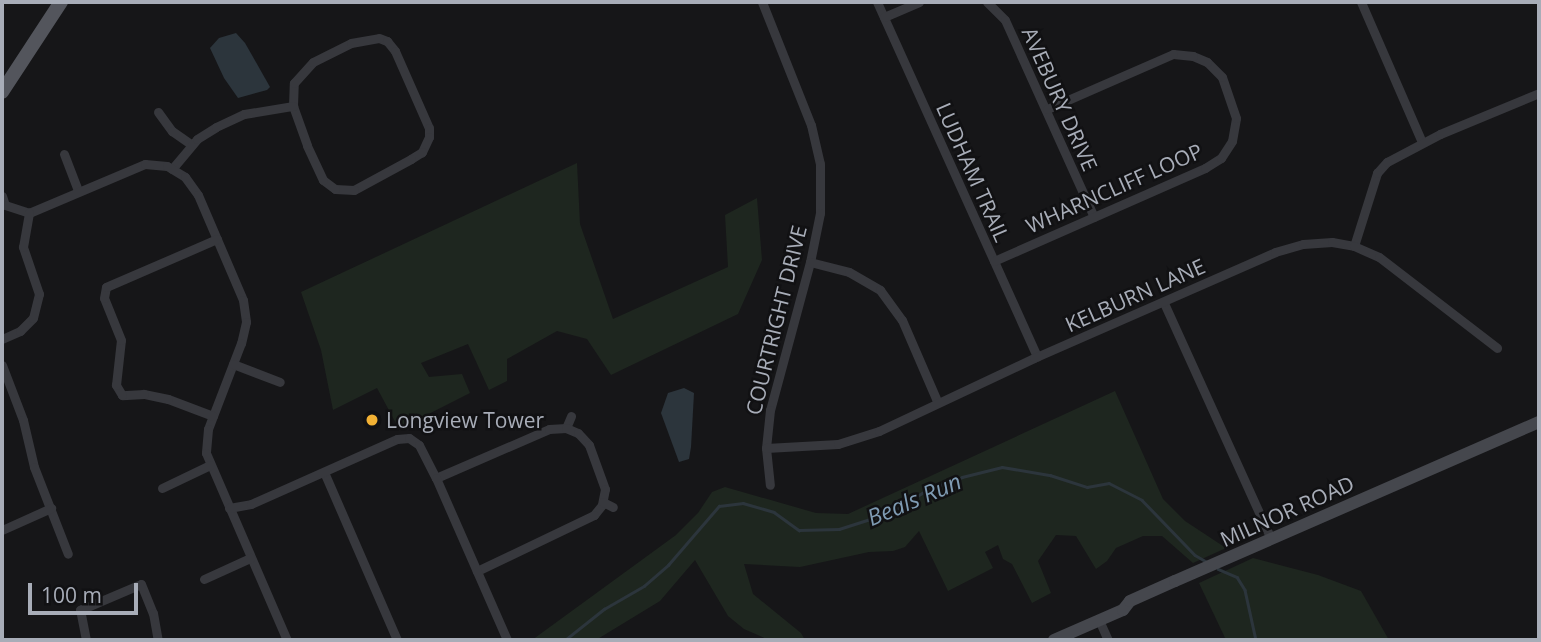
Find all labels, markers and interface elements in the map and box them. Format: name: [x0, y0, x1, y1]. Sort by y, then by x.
street label: AVEBURY DRIVE: [1017, 23, 1103, 175]
street label: LUDHAM TRAIL: [931, 99, 1015, 245]
street label: WHARNCLIFF LOOP: [1022, 138, 1206, 238]
street label: COURTRIGHT DRIVE: [740, 223, 812, 417]
street label: KELBURN LANE: [1061, 253, 1209, 337]
place label: Longview Tower: [386, 407, 544, 433]
marker: Longview Tower: [364, 412, 380, 428]
water label: Beals Run: [863, 467, 965, 531]
street label: MILNOR ROAD: [1216, 470, 1358, 552]
scale bar: [32, 568, 142, 612]
text: 100 m: [41, 581, 102, 609]

